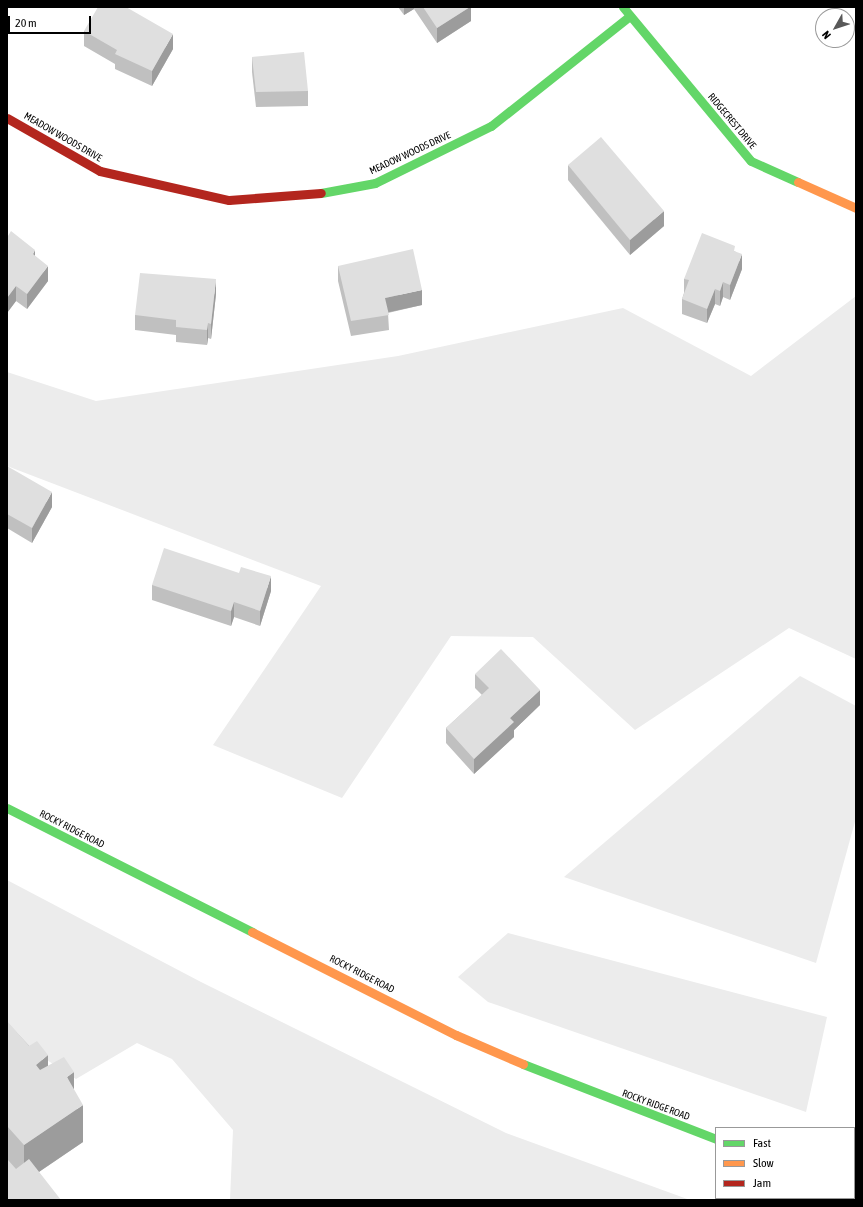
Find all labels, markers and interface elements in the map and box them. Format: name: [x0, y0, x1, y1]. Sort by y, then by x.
scale bar: [10, 8, 93, 34]
north arrow: [815, 8, 855, 48]
text: 20 m: [15, 16, 37, 30]
text: N: [820, 29, 833, 41]
street label: RIDGECREST DRIVE: [705, 91, 759, 151]
street label: MEADOW WOODS DRIVE: [22, 110, 104, 164]
street label: MEADOW WOODS DRIVE: [368, 129, 452, 177]
street label: ROCKY RIDGE ROAD: [38, 807, 106, 851]
street label: ROCKY RIDGE ROAD: [328, 952, 396, 996]
street label: ROCKY RIDGE ROAD: [620, 1087, 692, 1123]
legend: [715, 1127, 855, 1199]
text: Fast: [753, 1136, 771, 1150]
text: Slow: [753, 1156, 774, 1170]
text: Jam: [753, 1176, 771, 1190]

